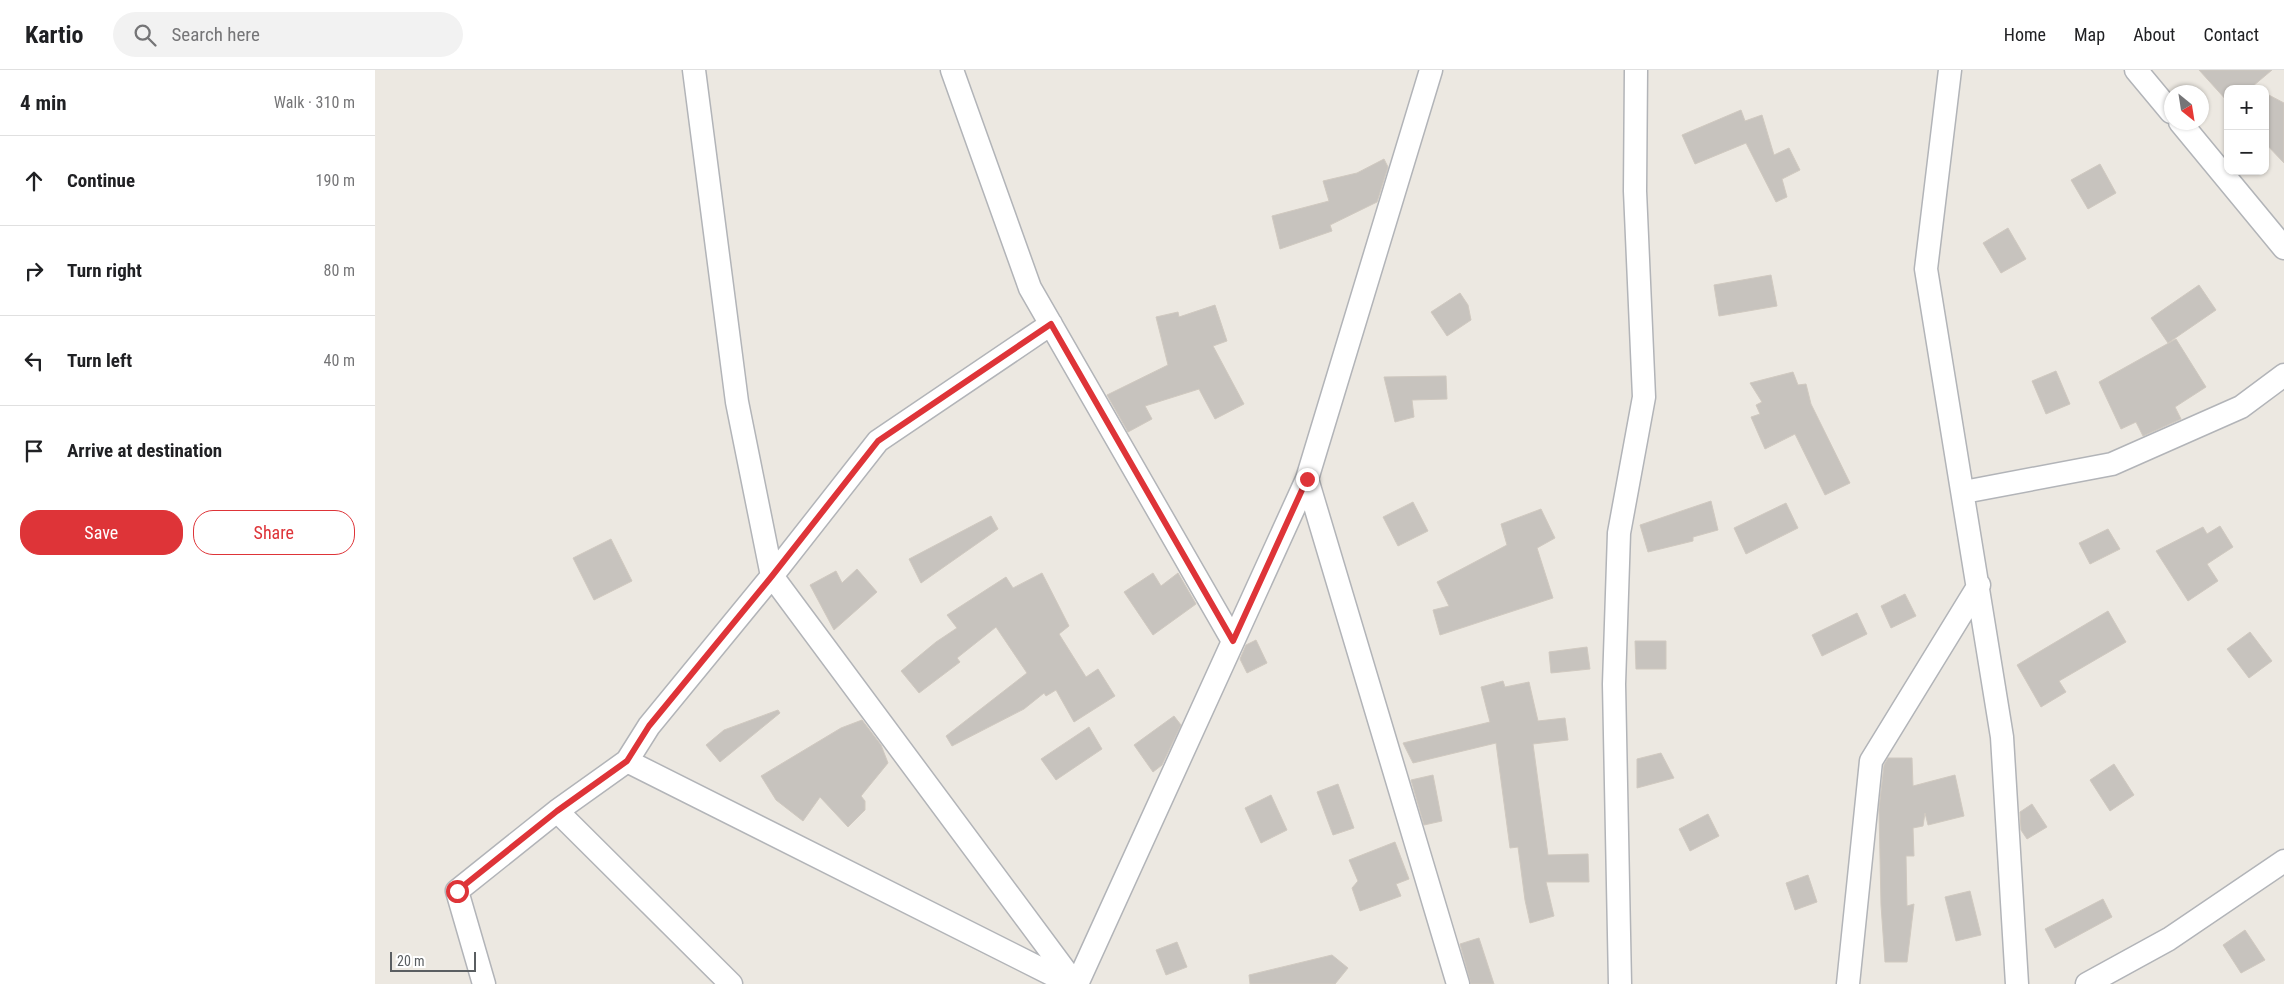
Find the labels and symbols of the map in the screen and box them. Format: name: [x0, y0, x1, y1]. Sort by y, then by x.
north arrow: [2164, 85, 2209, 130]
route end: [1296, 468, 1319, 491]
route start: [446, 880, 469, 903]
scale bar: [390, 949, 476, 972]

